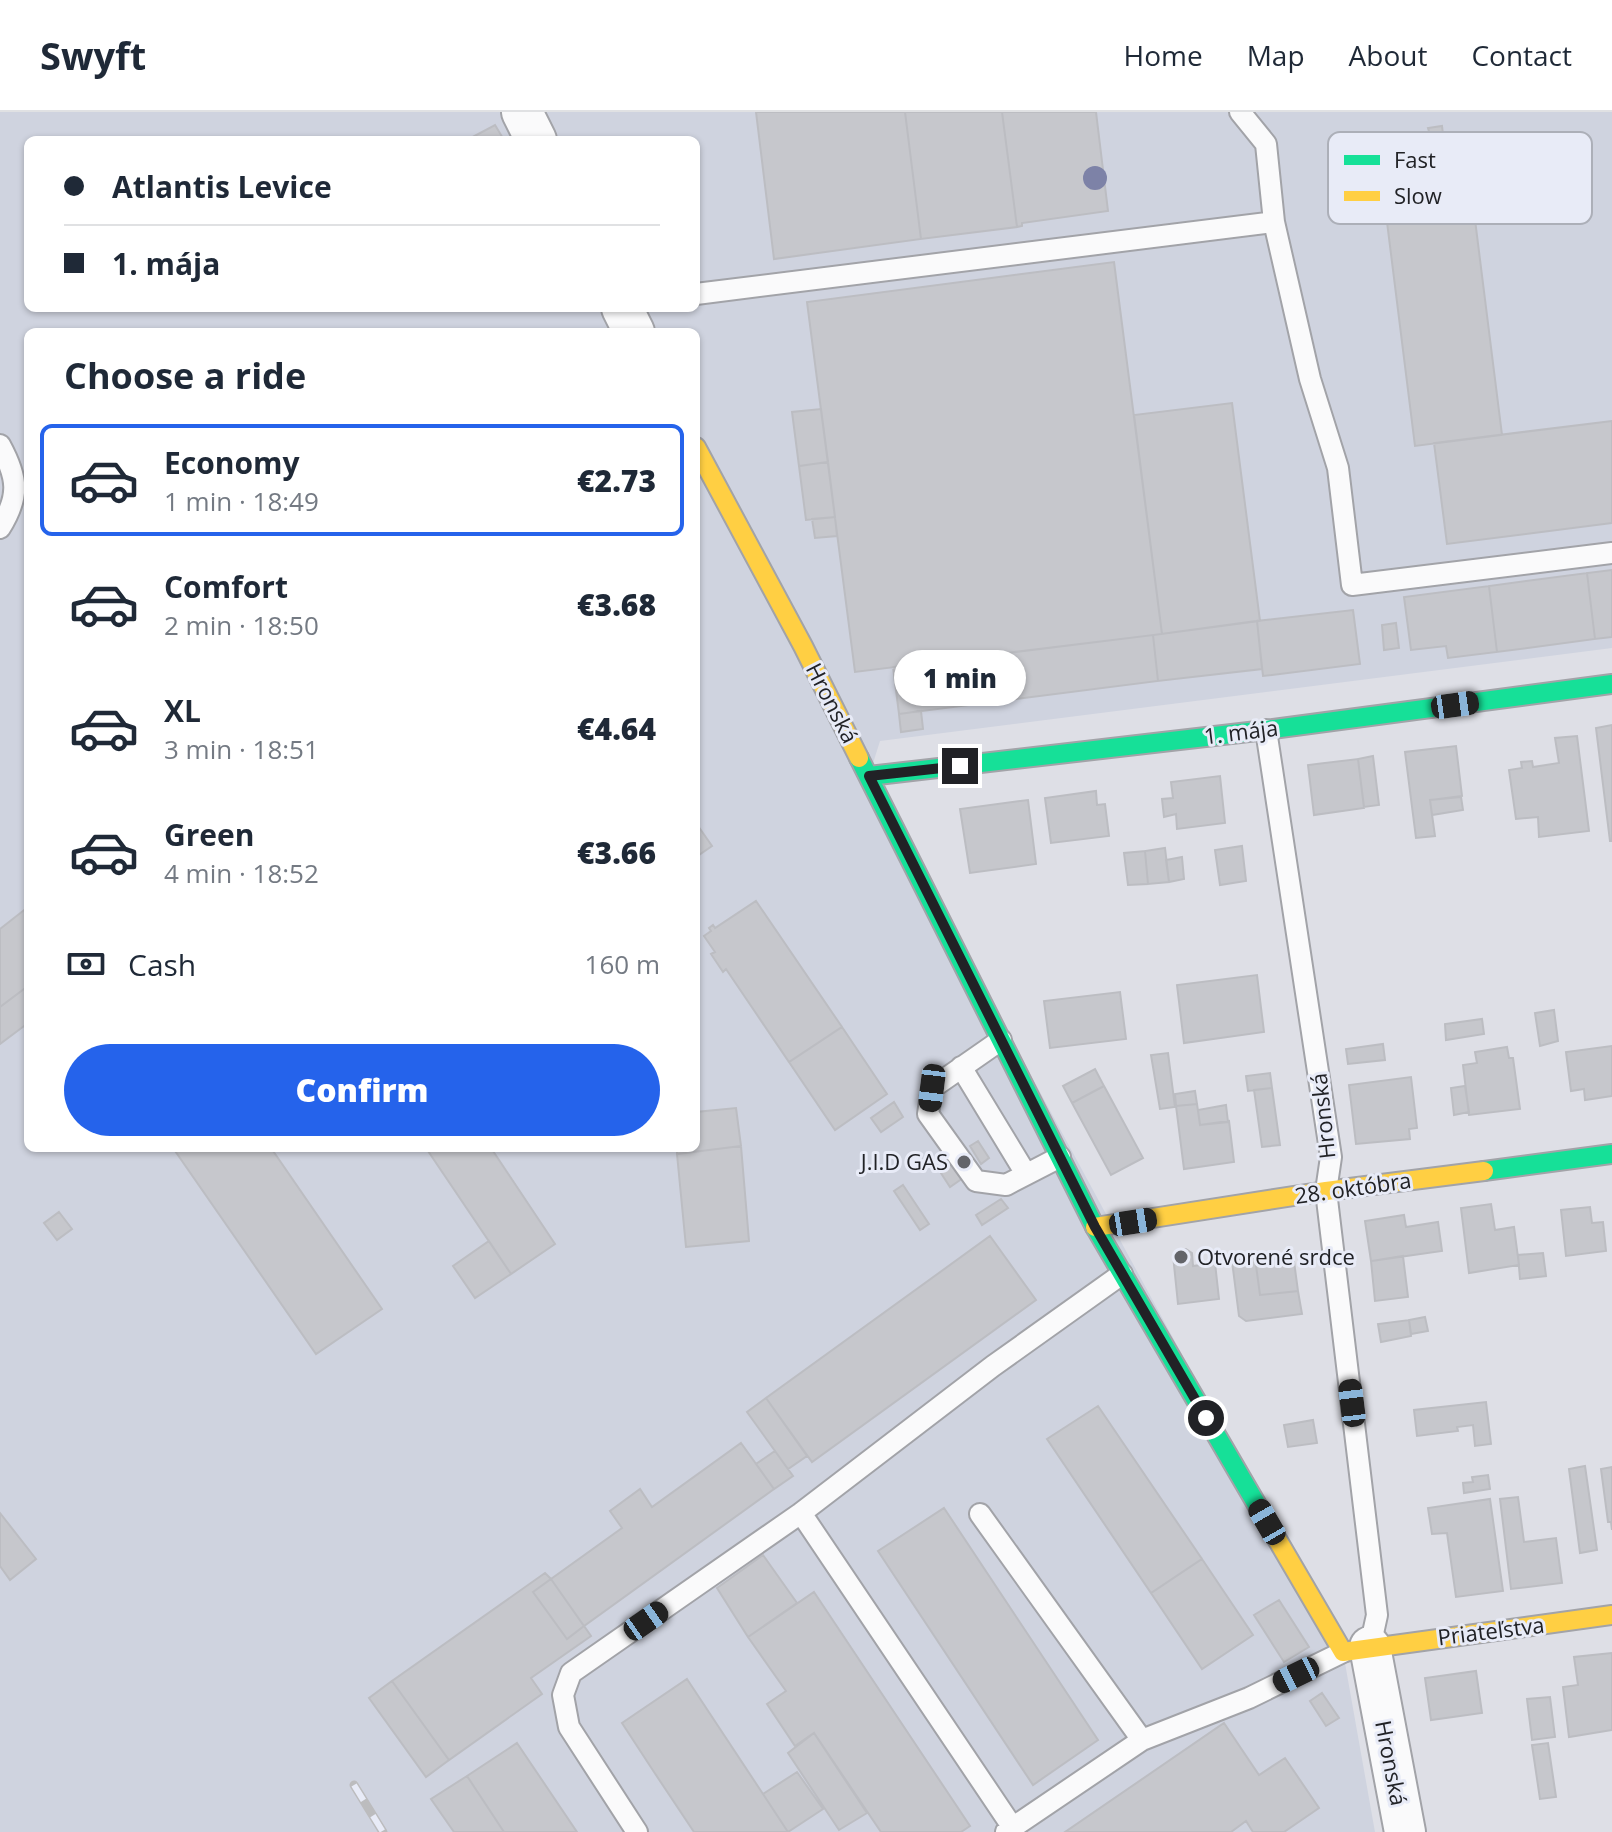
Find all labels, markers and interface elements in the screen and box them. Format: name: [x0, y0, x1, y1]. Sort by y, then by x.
text: Swyft: [40, 29, 146, 81]
text: Home: [1124, 36, 1203, 74]
text: Map: [1247, 36, 1305, 74]
text: About: [1349, 36, 1427, 74]
text: Contact: [1471, 36, 1572, 74]
legend: [1328, 132, 1592, 224]
text: Fast: [1394, 144, 1436, 174]
text: Atlantis Levice: [112, 166, 332, 207]
text: Slow: [1394, 180, 1442, 210]
text: 1. mája: [112, 243, 220, 284]
text: Choose a ride: [64, 351, 306, 400]
text: Economy: [164, 442, 300, 483]
icon: car: [68, 444, 140, 516]
text: €2.73: [577, 460, 656, 501]
text: 1 min · 18:49: [164, 483, 319, 519]
text: Comfort: [164, 566, 288, 607]
icon: car: [68, 568, 140, 640]
text: €3.68: [577, 584, 656, 625]
text: 2 min · 18:50: [164, 607, 319, 643]
callout: 1 min: [894, 650, 1026, 706]
street label: Hronská: [800, 657, 866, 748]
text: 1 min: [923, 660, 997, 696]
text: XL: [164, 690, 201, 731]
car: [1430, 690, 1480, 720]
icon: car: [68, 692, 140, 764]
text: €4.64: [577, 708, 656, 749]
street label: 1. mája: [1202, 712, 1280, 750]
text: 3 min · 18:51: [164, 731, 319, 767]
route end: [942, 748, 978, 784]
text: Green: [164, 814, 255, 855]
icon: car: [68, 816, 140, 888]
text: €3.66: [577, 832, 656, 873]
text: 4 min · 18:52: [164, 855, 319, 891]
icon: cash: [64, 942, 108, 986]
text: Cash: [128, 944, 196, 985]
text: 160 m: [585, 946, 660, 982]
button: Confirm: [64, 1044, 660, 1136]
car: [917, 1063, 947, 1113]
street label: Hronská: [1303, 1072, 1341, 1161]
place label: J.I.D GAS: [859, 1146, 948, 1176]
marker: J.I.D GAS: [955, 1153, 973, 1171]
street label: 28. októbra: [1293, 1164, 1413, 1210]
car: [1107, 1206, 1159, 1238]
place label: Otvorené srdce: [1197, 1241, 1355, 1271]
marker: Otvorené srdce: [1172, 1248, 1190, 1266]
car: [1337, 1378, 1367, 1428]
route start: [1188, 1400, 1224, 1436]
car: [1245, 1495, 1289, 1549]
car: [619, 1597, 673, 1645]
street label: Priateľstva: [1436, 1609, 1546, 1651]
car: [1269, 1654, 1323, 1696]
street label: Hronská: [1369, 1718, 1415, 1808]

